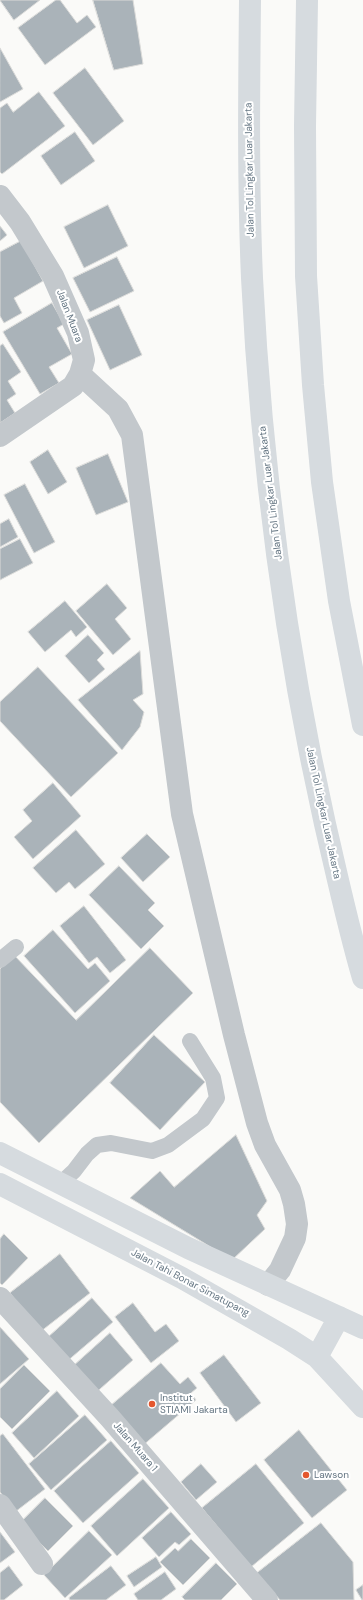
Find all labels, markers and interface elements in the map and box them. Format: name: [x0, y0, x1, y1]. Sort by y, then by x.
street label: Jalan Tol Lingkar Luar Jakarta: [243, 103, 257, 237]
street label: Jalan Muara: [54, 288, 84, 344]
street label: Jalan Tol Lingkar Luar Jakarta: [257, 425, 285, 561]
street label: Jalan Tol Lingkar Luar Jakarta: [303, 746, 343, 880]
street label: Jalan Tahi Bonar Simatupang: [129, 1247, 251, 1319]
place label: Institut STIAMI Jakarta: [160, 1392, 228, 1416]
marker: Institut STIAMI Jakarta: [147, 1399, 157, 1409]
street label: Jalan Muara 1: [110, 1420, 160, 1474]
place label: Lawson: [314, 1469, 349, 1481]
marker: Lawson: [301, 1470, 311, 1480]

